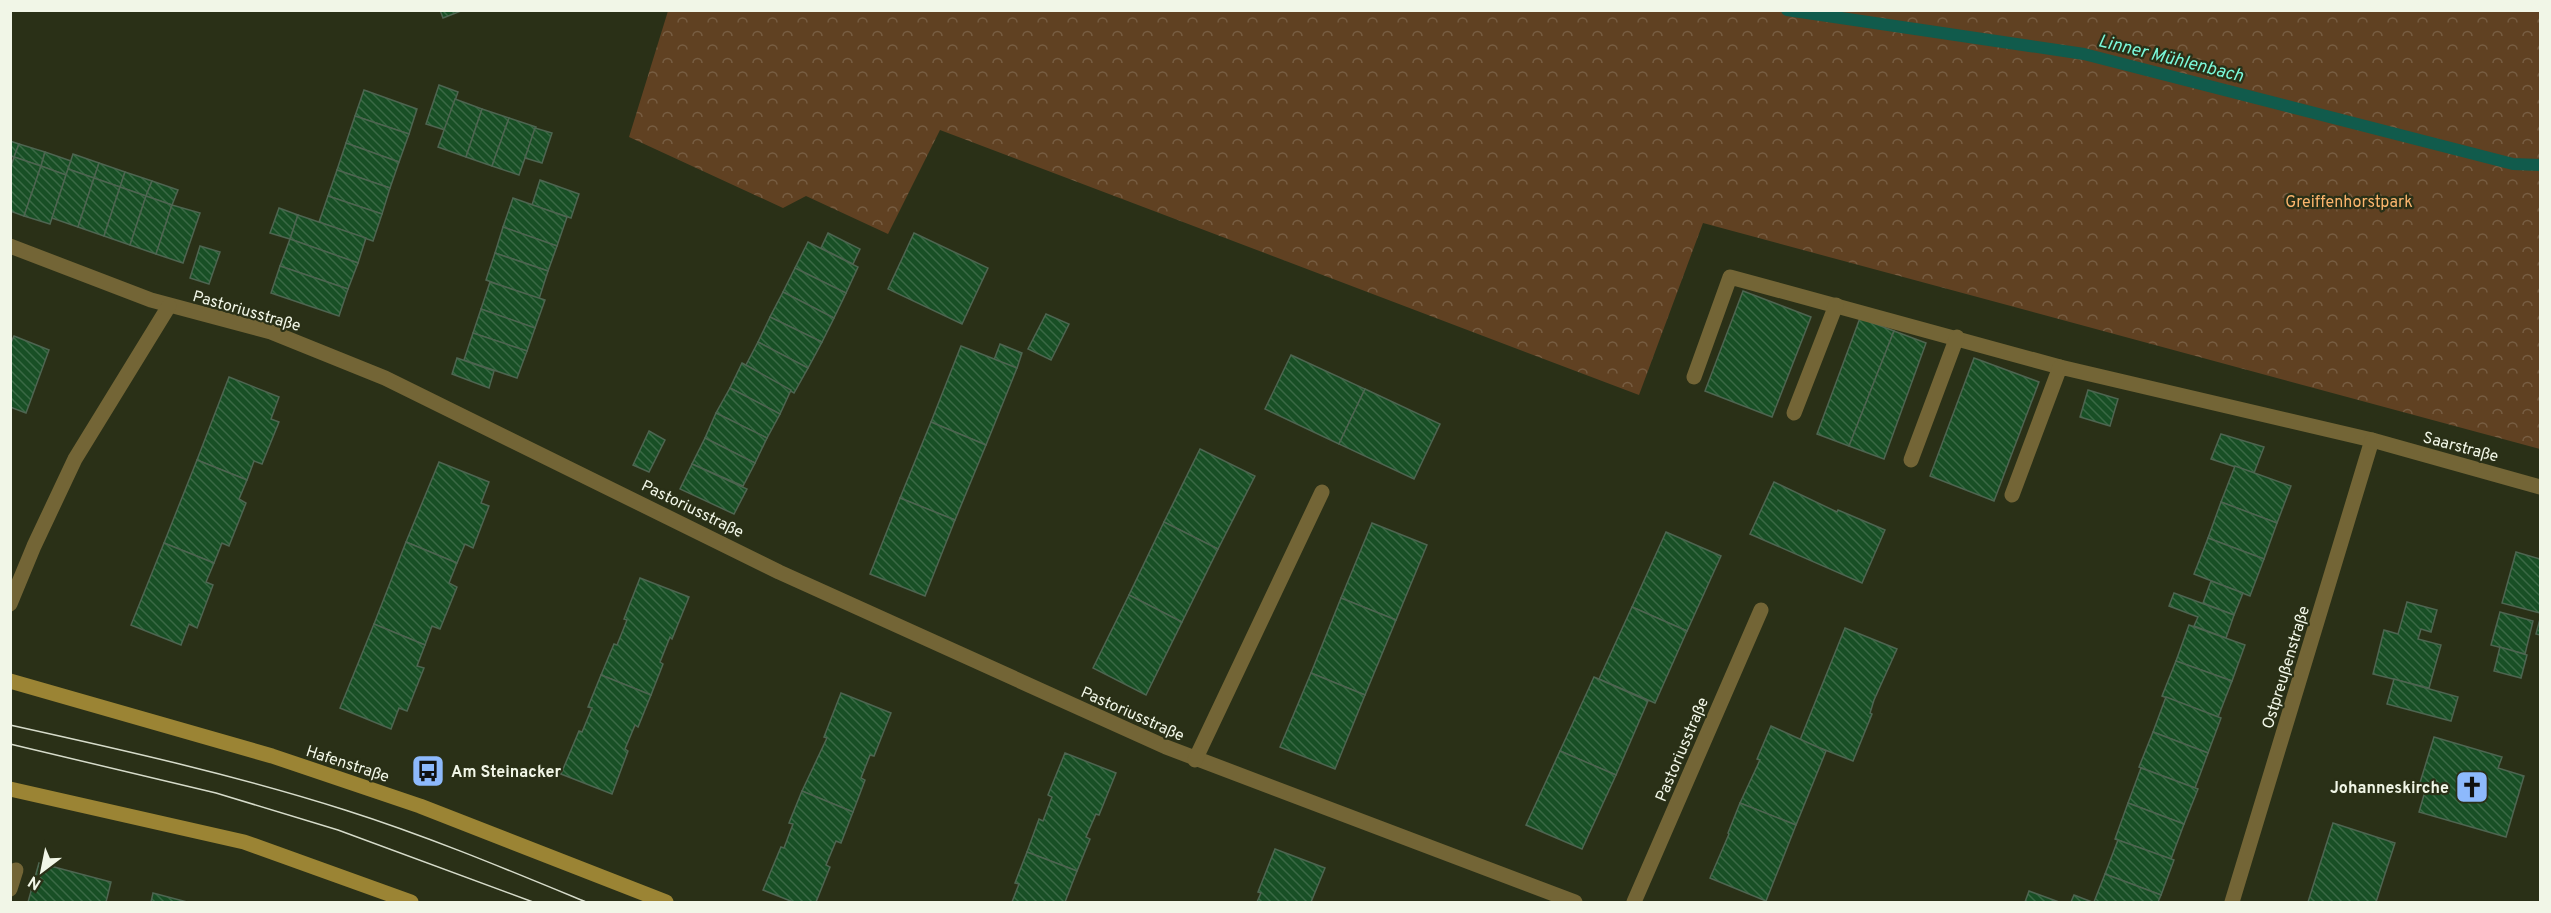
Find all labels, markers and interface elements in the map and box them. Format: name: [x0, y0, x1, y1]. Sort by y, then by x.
water label: Linner Mühlenbach: [2096, 30, 2246, 89]
park label: Greiffenhorstpark: [2285, 193, 2413, 213]
street label: Pastoriusstraße: [190, 287, 303, 337]
street label: Saarstraße: [2421, 428, 2500, 468]
street label: Pastoriusstraße: [638, 476, 747, 543]
street label: Ostpreußenstraße: [2259, 604, 2315, 731]
street label: Pastoriusstraße: [1077, 683, 1187, 747]
street label: Pastoriusstraße: [1652, 695, 1714, 805]
street label: Hafenstraße: [303, 742, 392, 788]
bus stop icon: Am Steinacker: [410, 753, 446, 789]
place label: Am Steinacker: [451, 763, 561, 783]
church icon: Johanneskirche: [2454, 769, 2490, 805]
place label: Johanneskirche: [2330, 779, 2449, 799]
north arrow: [12, 841, 72, 901]
text: N: [25, 870, 45, 894]

